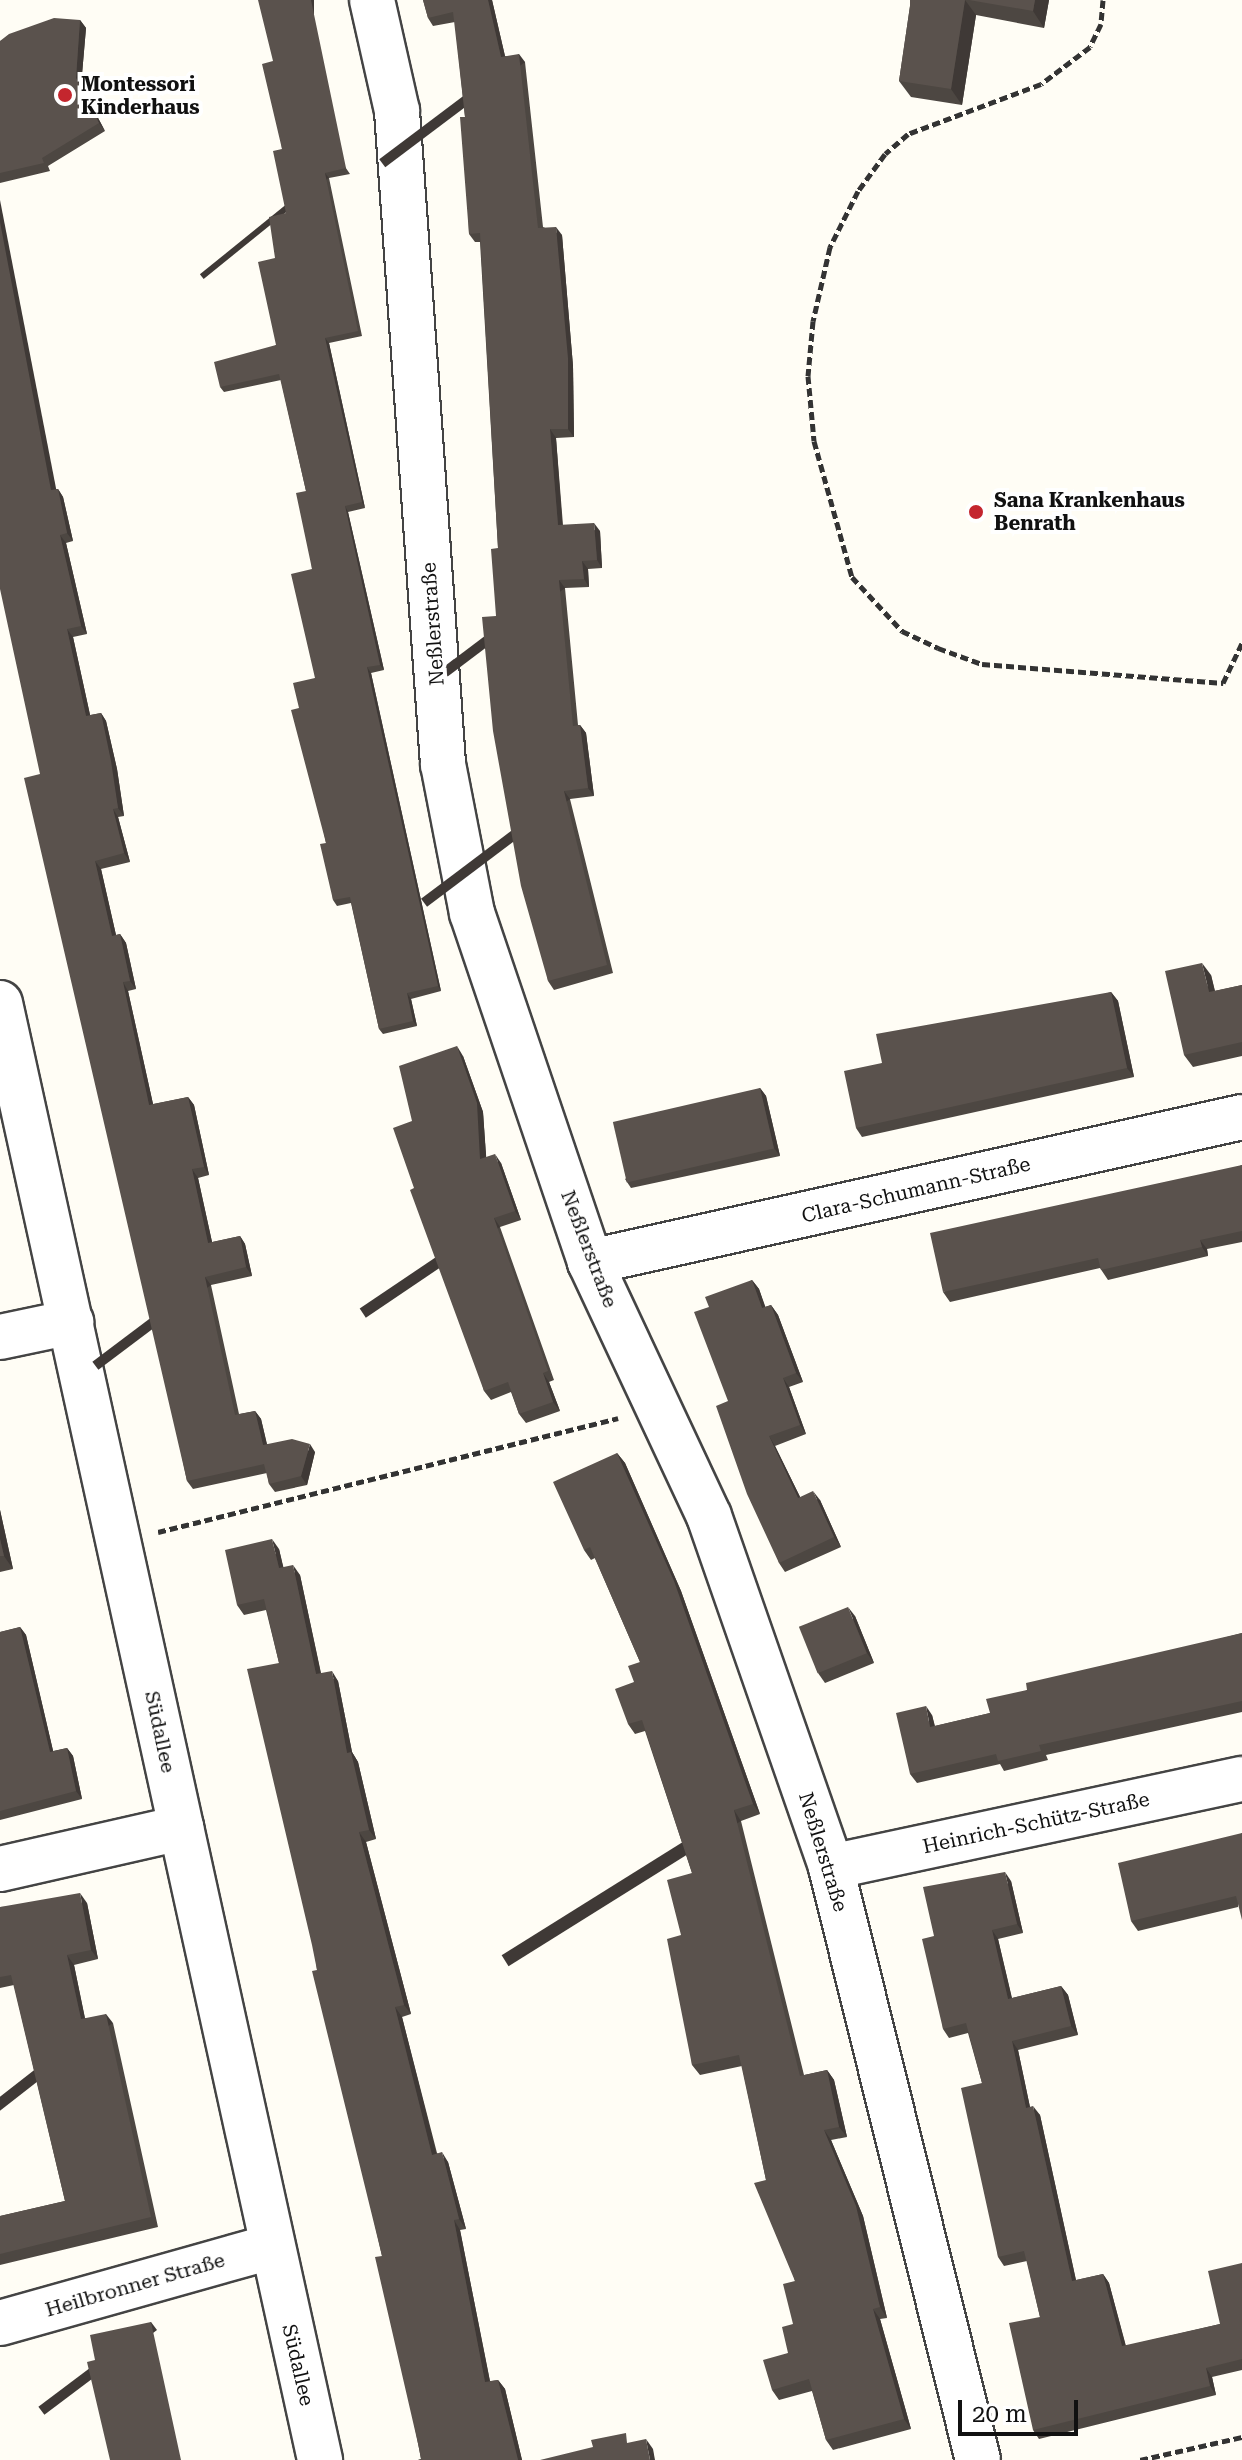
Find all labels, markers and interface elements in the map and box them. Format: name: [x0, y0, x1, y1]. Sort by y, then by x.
place label: Montessori Kinderhaus: [81, 72, 199, 119]
marker: Montessori Kinderhaus: [56, 86, 74, 104]
place label: Sana Krankenhaus Benrath: [994, 488, 1185, 535]
marker: Sana Krankenhaus Benrath: [965, 501, 987, 523]
street label: Neßlerstraße: [417, 561, 449, 687]
street label: Clara-Schumann-Straße: [799, 1152, 1033, 1228]
street label: Neßlerstraße: [556, 1187, 622, 1311]
street label: Südallee: [140, 1689, 180, 1775]
street label: Heinrich-Schütz-Straße: [920, 1787, 1152, 1859]
street label: Neßlerstraße: [793, 1789, 853, 1915]
street label: Heilbronner Straße: [43, 2248, 227, 2322]
street label: Südallee: [277, 2322, 319, 2408]
scale bar: [962, 2384, 1082, 2434]
text: 20 m: [972, 2400, 1027, 2428]

